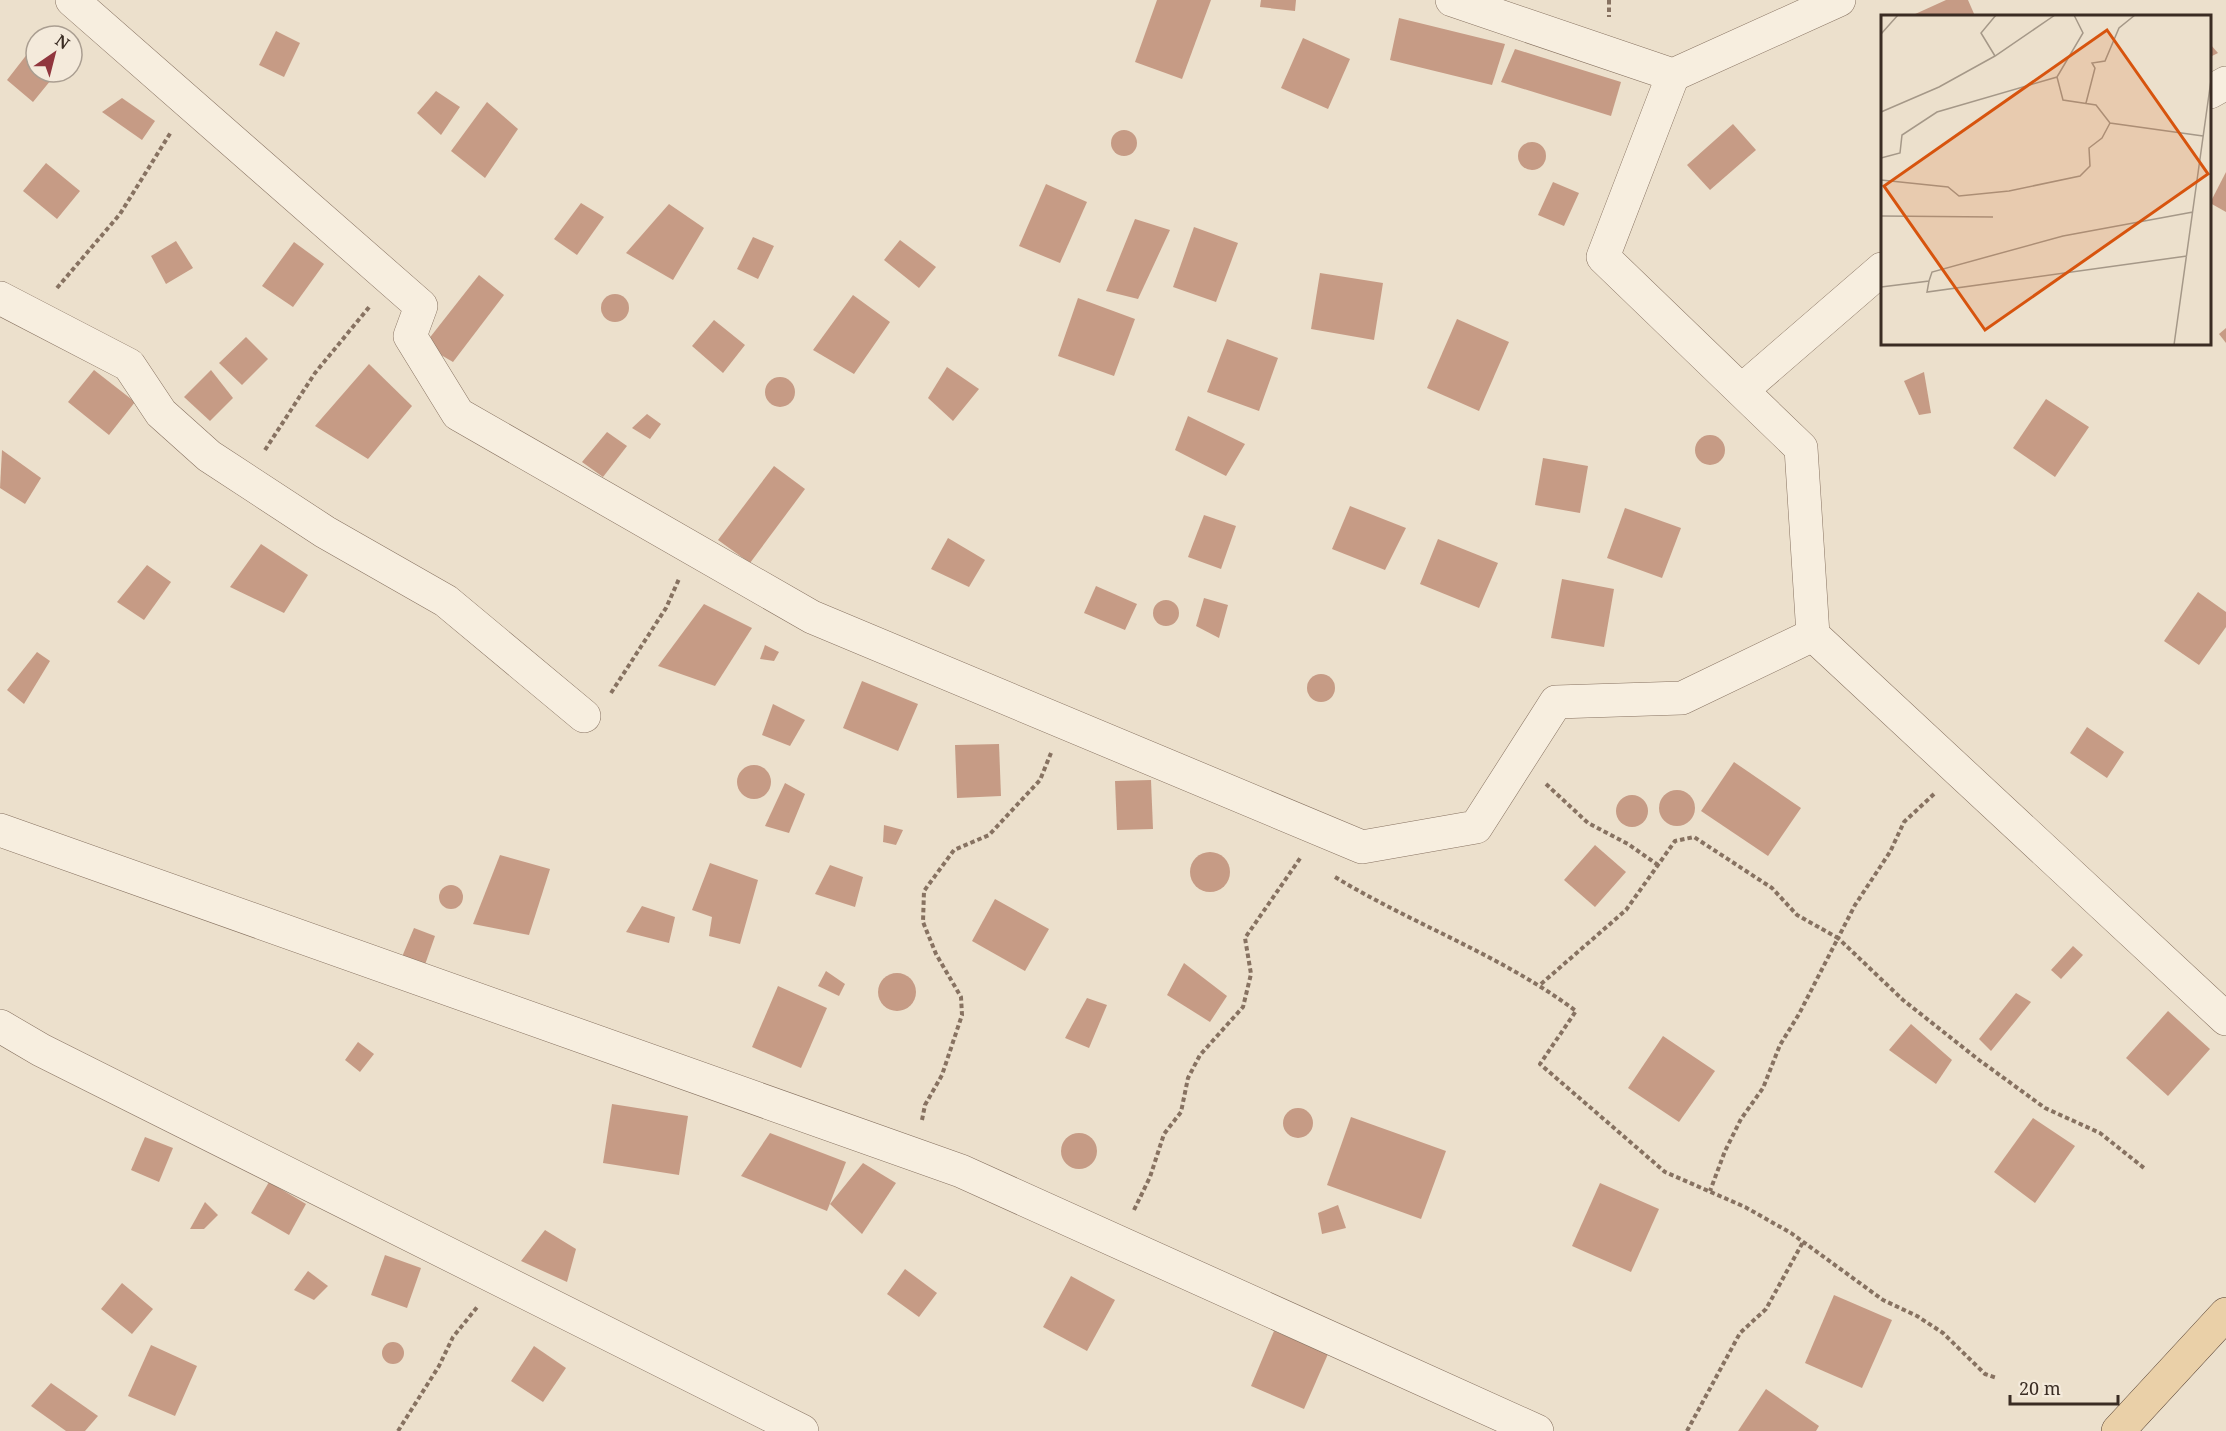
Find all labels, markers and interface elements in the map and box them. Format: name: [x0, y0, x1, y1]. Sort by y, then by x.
inset map: [1881, 15, 2211, 345]
north arrow: [24, 24, 84, 84]
text: N: [51, 29, 74, 55]
scale bar: [2010, 1368, 2118, 1406]
text: 20 m: [2019, 1376, 2061, 1400]

